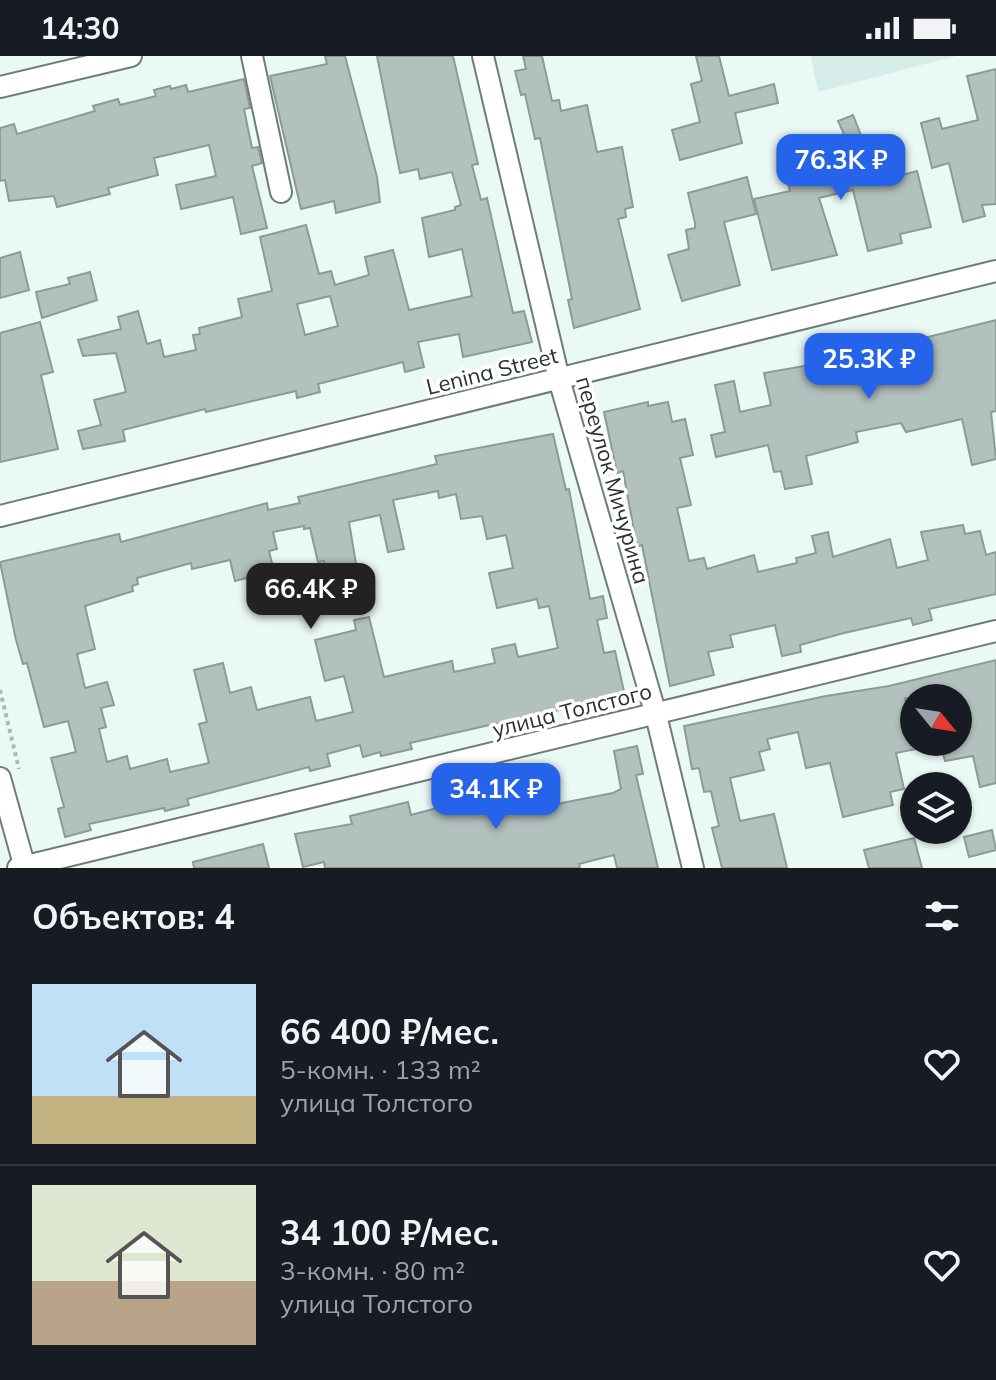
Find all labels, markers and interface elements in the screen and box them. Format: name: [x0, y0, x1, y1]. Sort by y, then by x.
text: 14:30: [40, 9, 119, 47]
pin: 76.3K ₽: [767, 134, 915, 202]
text: 76.3K ₽: [794, 143, 888, 176]
pin: 25.3K ₽: [795, 333, 943, 401]
street label: Lenina Street: [423, 341, 561, 401]
text: 25.3K ₽: [822, 342, 916, 375]
street label: переулок Мичурина: [570, 373, 656, 587]
pin: 66.4K ₽: [237, 563, 385, 631]
text: 66.4K ₽: [264, 572, 358, 605]
street label: улица Толстого: [489, 677, 655, 743]
north arrow: [900, 684, 972, 756]
map controls: [900, 684, 972, 844]
pin: 34.1K ₽: [422, 763, 570, 831]
text: 34.1K ₽: [449, 772, 543, 805]
button: layers: [900, 772, 972, 844]
icon: filters: [920, 894, 964, 938]
text: Объектов: 4: [32, 895, 235, 938]
text: 66 400 ₽/мес.: [280, 1010, 499, 1053]
icon: home: [96, 1016, 192, 1112]
icon: heart: [920, 1042, 964, 1086]
text: 5-комн. · 133 m²: [280, 1053, 481, 1086]
text: улица Толстого: [280, 1086, 473, 1119]
text: 34 100 ₽/мес.: [280, 1211, 499, 1254]
icon: home: [96, 1217, 192, 1313]
icon: heart: [920, 1243, 964, 1287]
text: 3-комн. · 80 m²: [280, 1254, 465, 1287]
text: улица Толстого: [280, 1287, 473, 1320]

